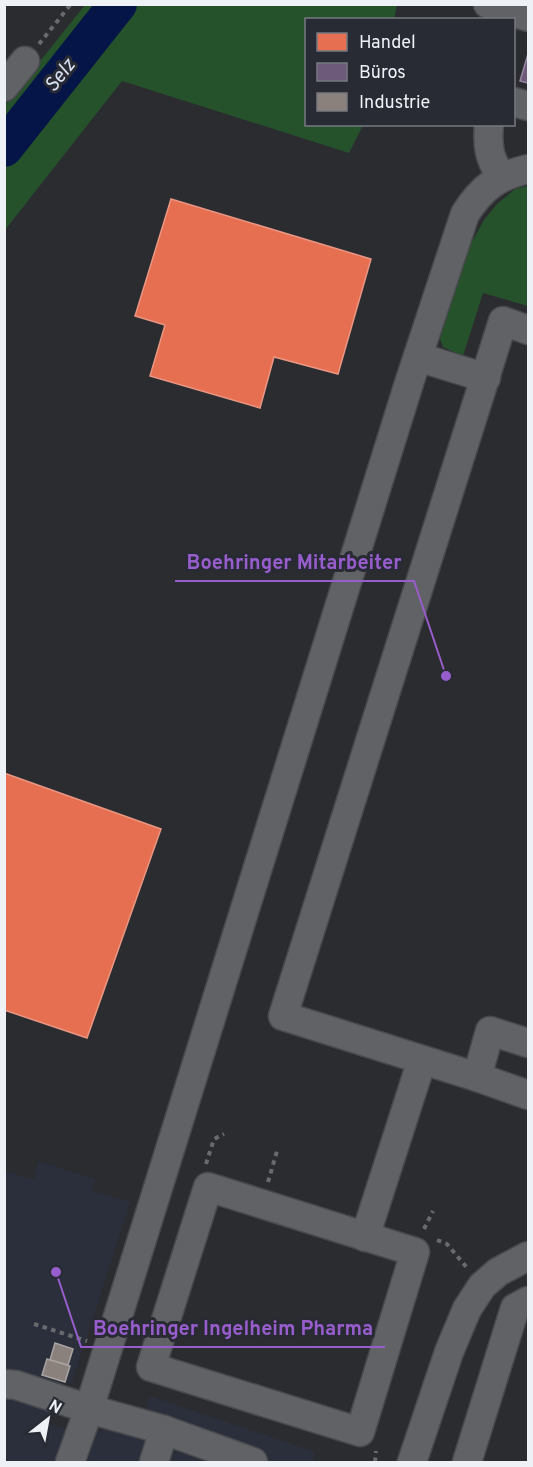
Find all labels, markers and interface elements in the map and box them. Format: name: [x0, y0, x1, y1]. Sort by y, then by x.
legend: [305, 18, 515, 126]
text: Handel: [359, 32, 416, 55]
water label: Selz: [40, 53, 83, 98]
text: Büros: [359, 62, 406, 85]
text: Industrie: [359, 92, 430, 115]
callout: Boehringer Mitarbeiter: [175, 543, 414, 581]
text: Boehringer Mitarbeiter: [186, 551, 402, 577]
callout: Boehringer Ingelheim Pharma: [81, 1309, 385, 1347]
text: Boehringer Ingelheim Pharma: [93, 1317, 373, 1343]
north arrow: [18, 1389, 78, 1449]
text: N: [45, 1396, 65, 1419]

